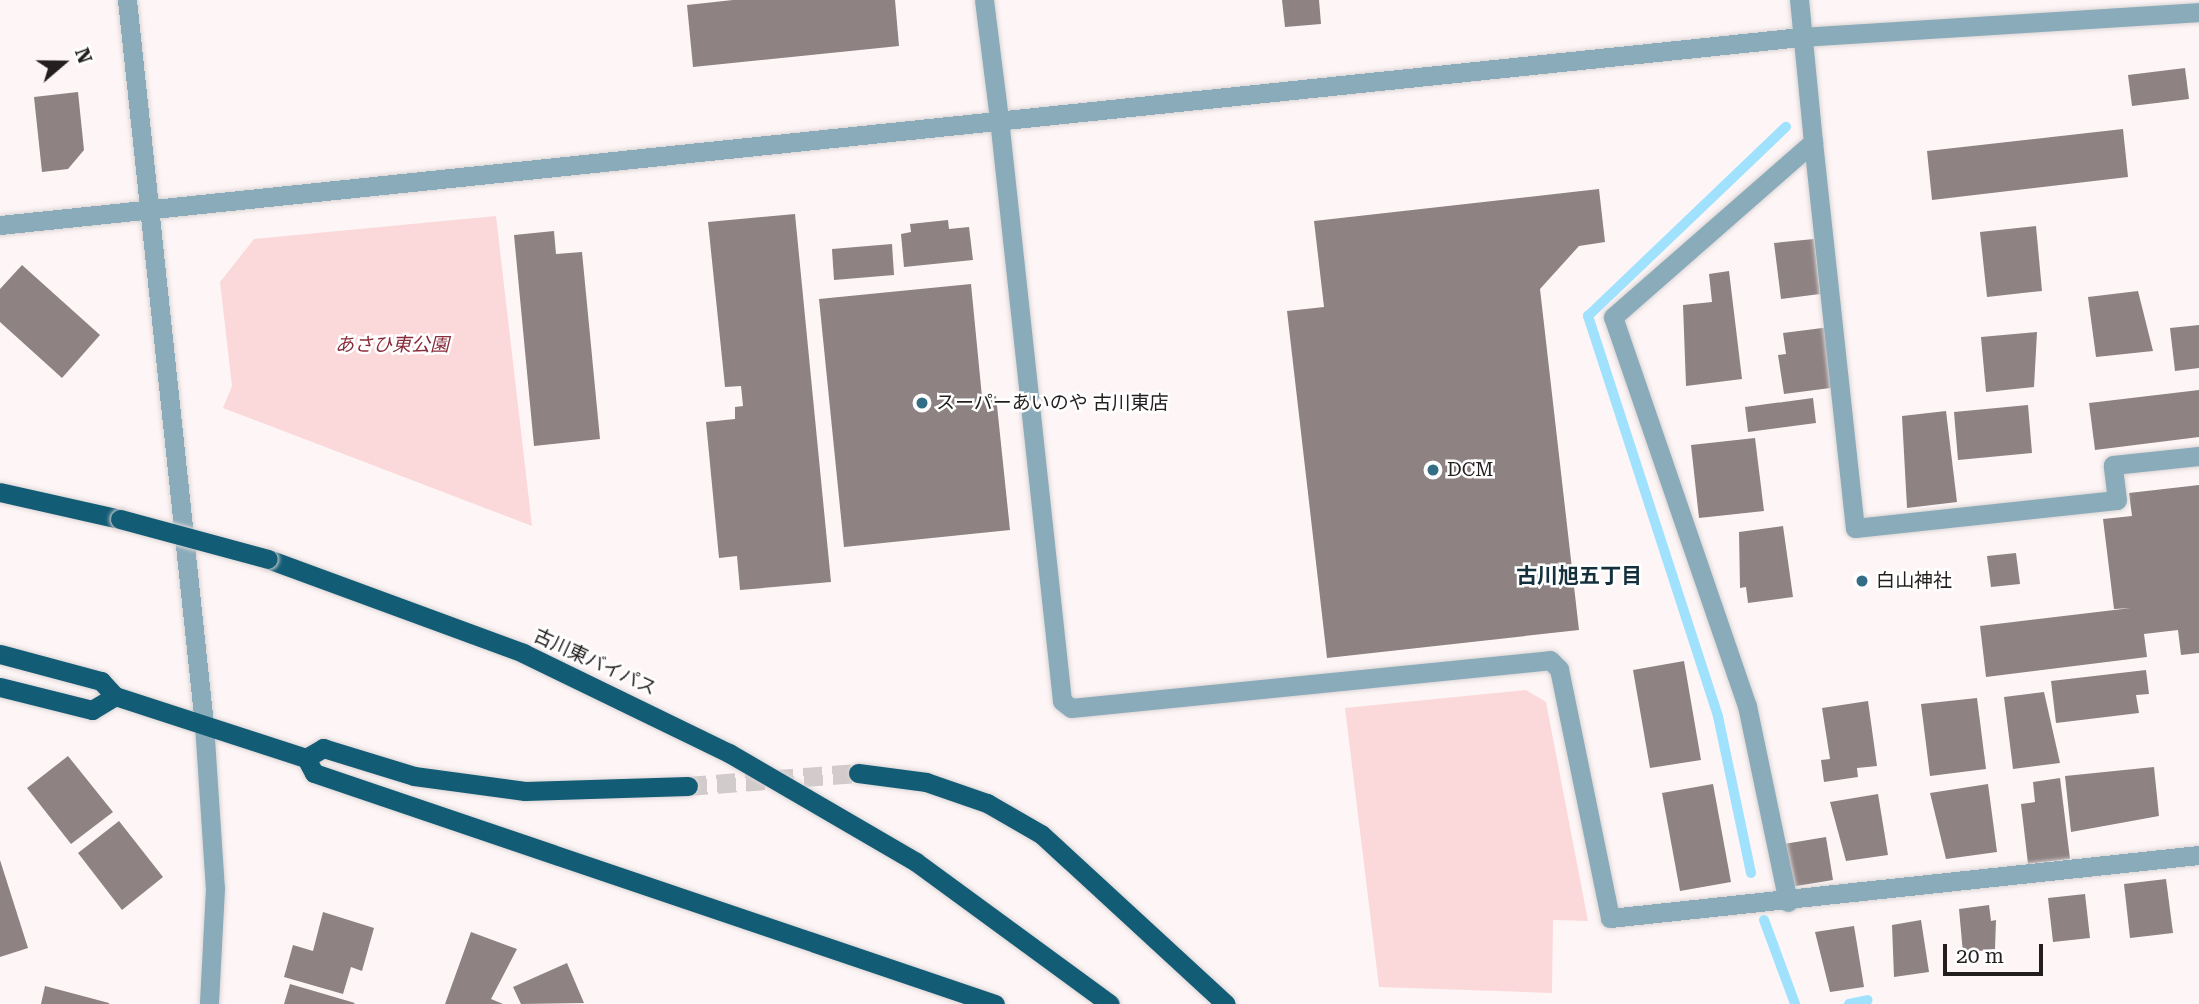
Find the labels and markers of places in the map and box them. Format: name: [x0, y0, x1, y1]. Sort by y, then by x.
place label: スーパーあいのや 古川東店: [936, 392, 1169, 414]
marker: スーパーあいのや 古川東店: [914, 395, 930, 411]
place label: DCM: [1447, 459, 1493, 481]
marker: DCM: [1425, 462, 1441, 478]
place label: 白山神社: [1876, 570, 1952, 592]
marker: 白山神社: [1854, 573, 1870, 589]

